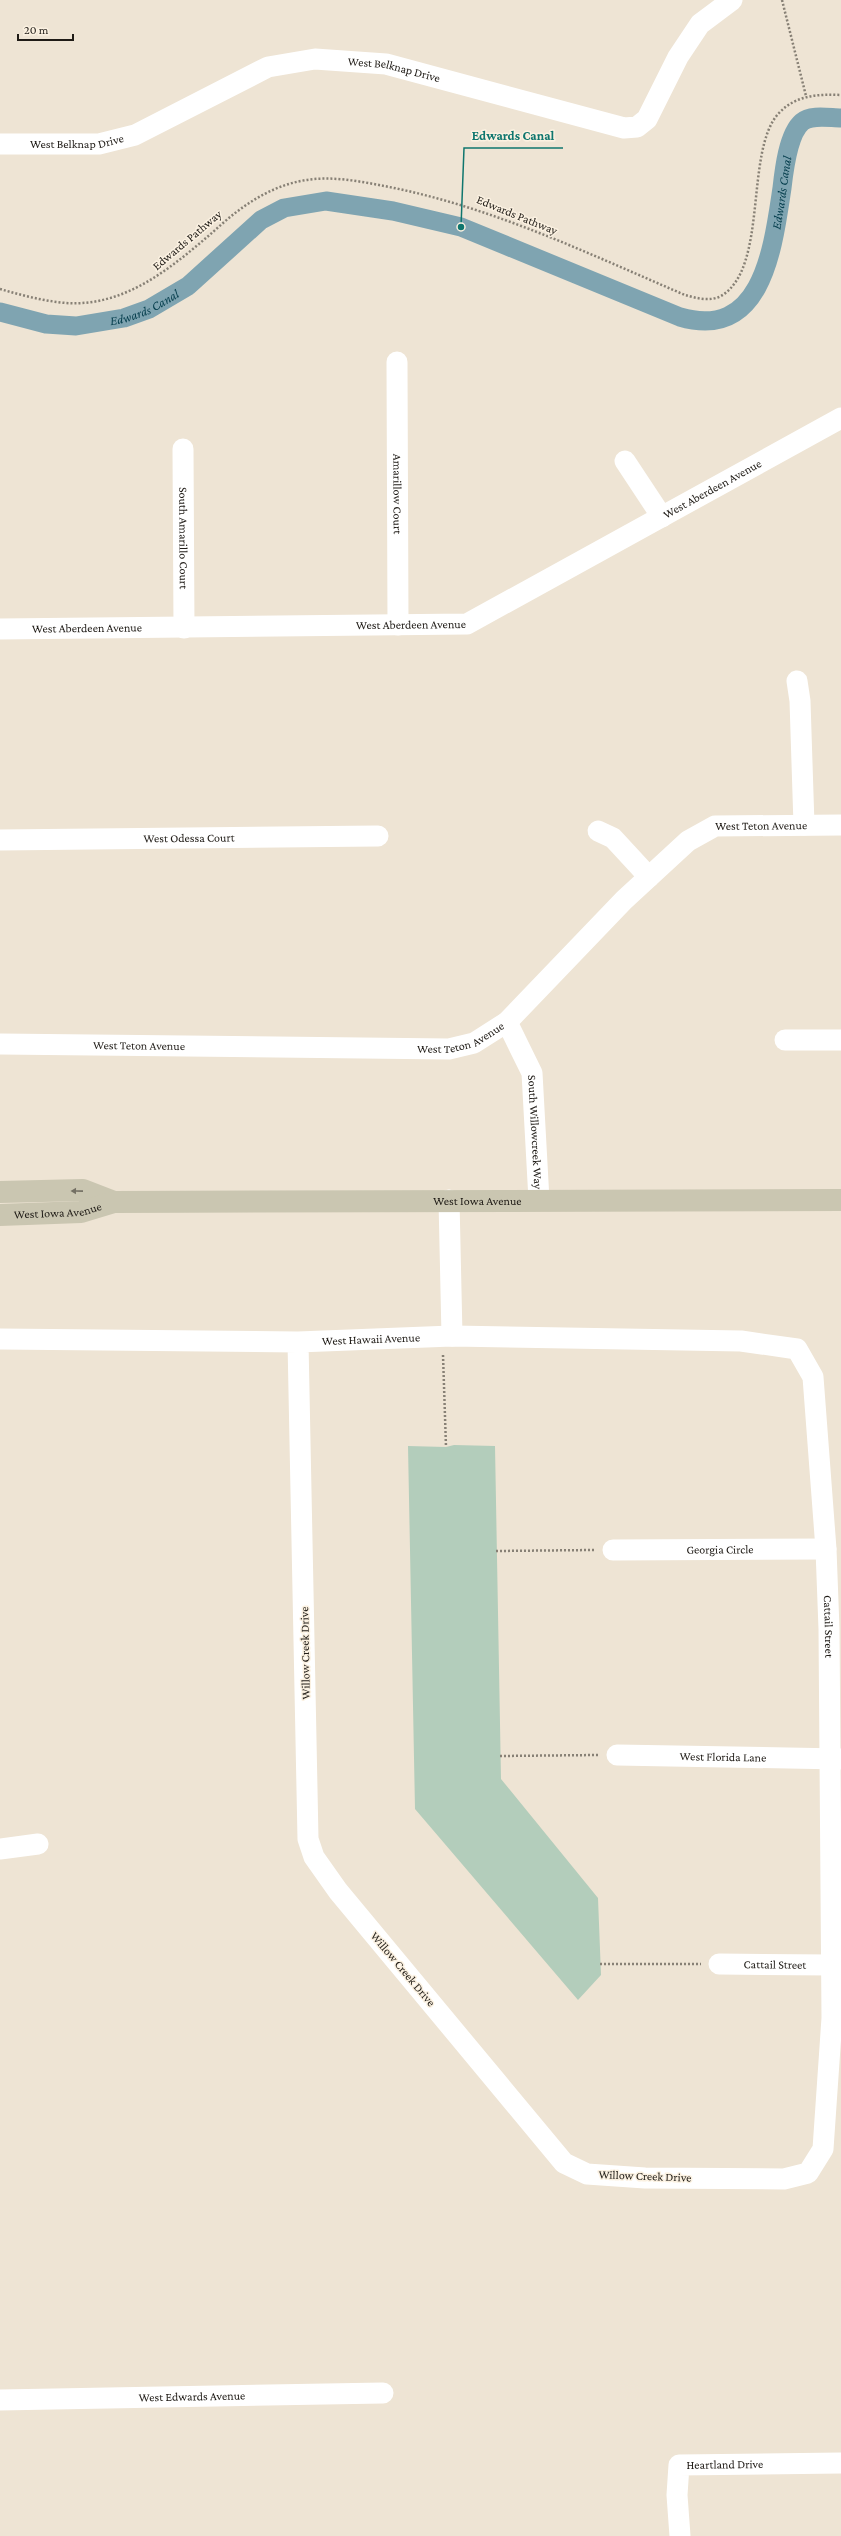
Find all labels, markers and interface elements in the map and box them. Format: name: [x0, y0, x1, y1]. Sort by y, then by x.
scale bar: [18, 16, 73, 42]
text: 20 m: [24, 23, 49, 37]
street label: West Belknap Drive: [347, 54, 442, 85]
callout: Edwards Canal: [464, 123, 563, 148]
text: Edwards Canal: [472, 128, 554, 143]
street label: West Belknap Drive: [30, 131, 125, 151]
water label: Edwards Canal: [768, 154, 794, 230]
street label: Edwards Pathway: [475, 192, 560, 238]
street label: Edwards Pathway: [150, 207, 225, 273]
water label: Edwards Canal: [109, 285, 182, 328]
street label: Amarillow Court: [390, 454, 405, 535]
street label: West Aberdeen Avenue: [661, 456, 764, 522]
street label: South Amarillo Court: [176, 487, 191, 590]
street label: West Aberdeen Avenue: [356, 617, 466, 632]
street label: West Aberdeen Avenue: [32, 620, 142, 636]
street label: West Teton Avenue: [715, 818, 807, 833]
street label: West Odessa Court: [143, 831, 236, 845]
street label: West Teton Avenue: [417, 1019, 507, 1056]
street label: West Teton Avenue: [93, 1038, 185, 1053]
street label: South Willowcreek Way: [525, 1074, 545, 1190]
one-way arrow: [70, 1188, 83, 1194]
street label: West Iowa Avenue: [433, 1194, 522, 1208]
street label: West Iowa Avenue: [14, 1199, 103, 1221]
street label: West Hawaii Avenue: [322, 1330, 420, 1348]
street label: Georgia Circle: [686, 1542, 754, 1557]
street label: Cattail Street: [821, 1595, 836, 1659]
street label: Willow Creek Drive: [297, 1606, 313, 1700]
street label: West Florida Lane: [680, 1749, 766, 1765]
street label: Willow Creek Drive: [368, 1929, 438, 2009]
street label: Cattail Street: [744, 1957, 807, 1972]
street label: Willow Creek Drive: [598, 2167, 692, 2185]
street label: West Edwards Avenue: [139, 2389, 245, 2404]
street label: Heartland Drive: [686, 2457, 763, 2472]

